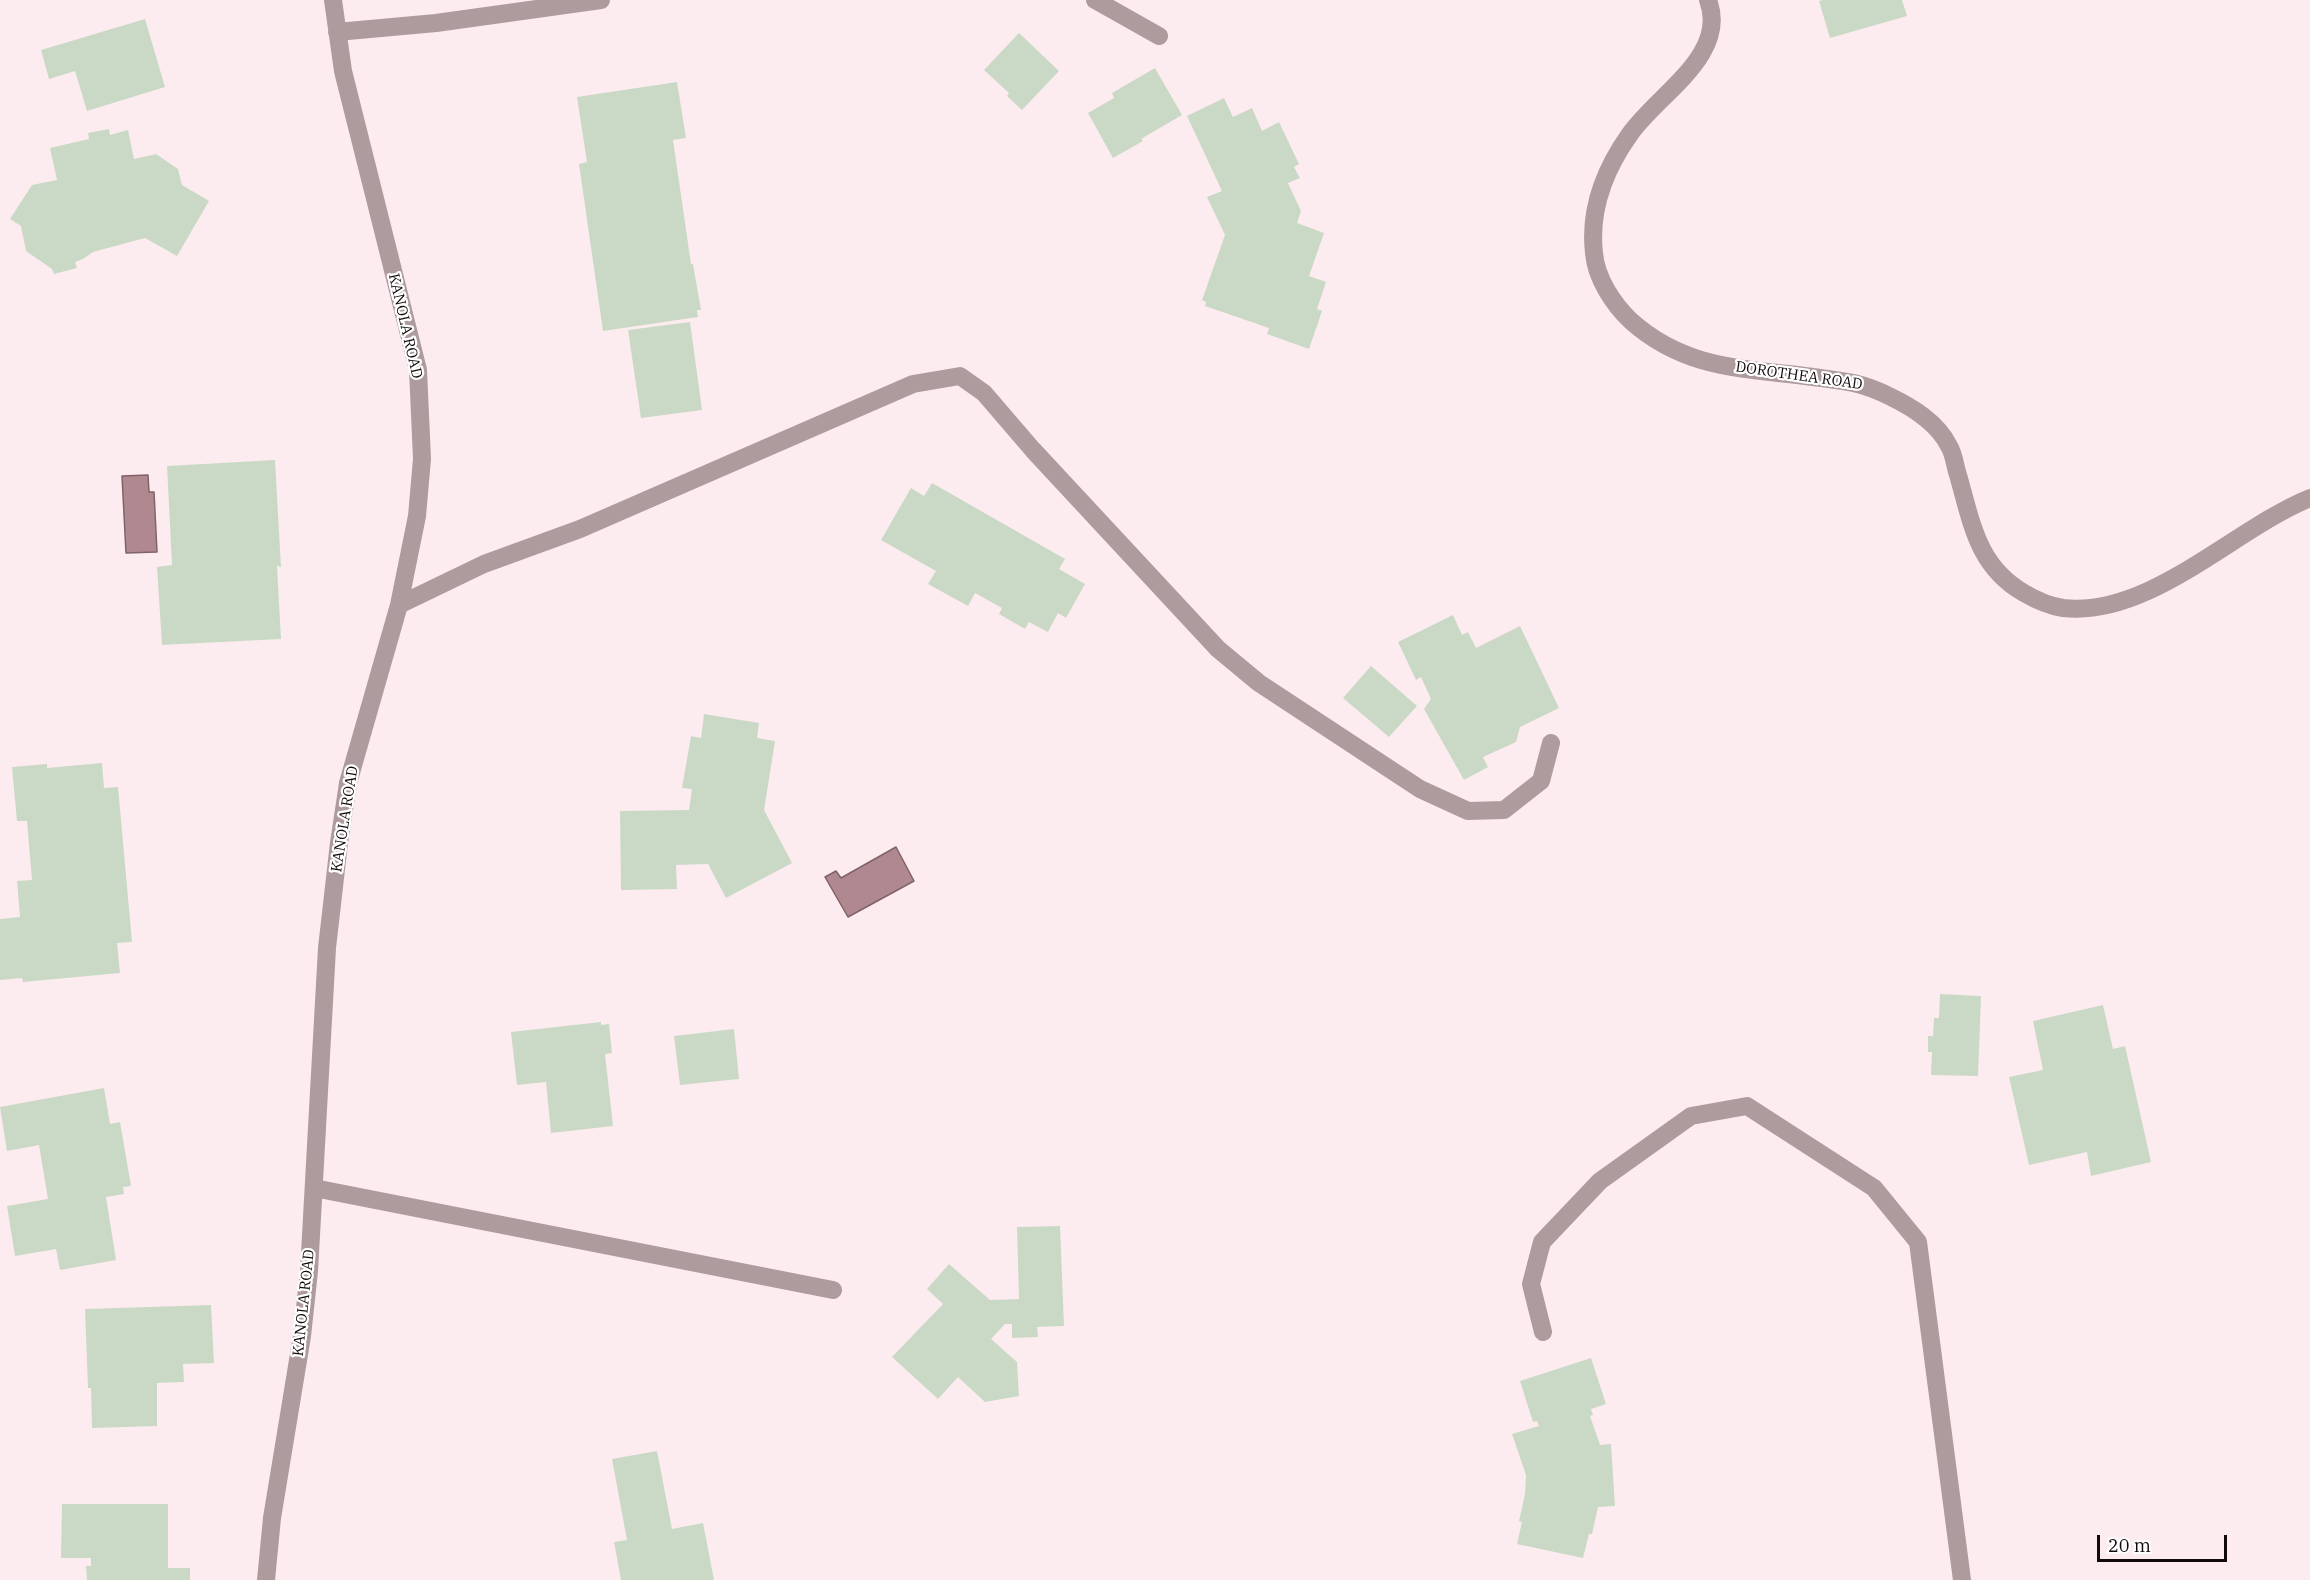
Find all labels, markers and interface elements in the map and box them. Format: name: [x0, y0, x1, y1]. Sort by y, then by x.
street label: KANOLA ROAD: [384, 272, 426, 380]
street label: DOROTHEA ROAD: [1734, 358, 1864, 394]
street label: KANOLA ROAD: [328, 765, 362, 873]
street label: KANOLA ROAD: [289, 1249, 319, 1357]
scale bar: [2100, 1523, 2230, 1561]
text: 20 m: [2108, 1534, 2151, 1557]

